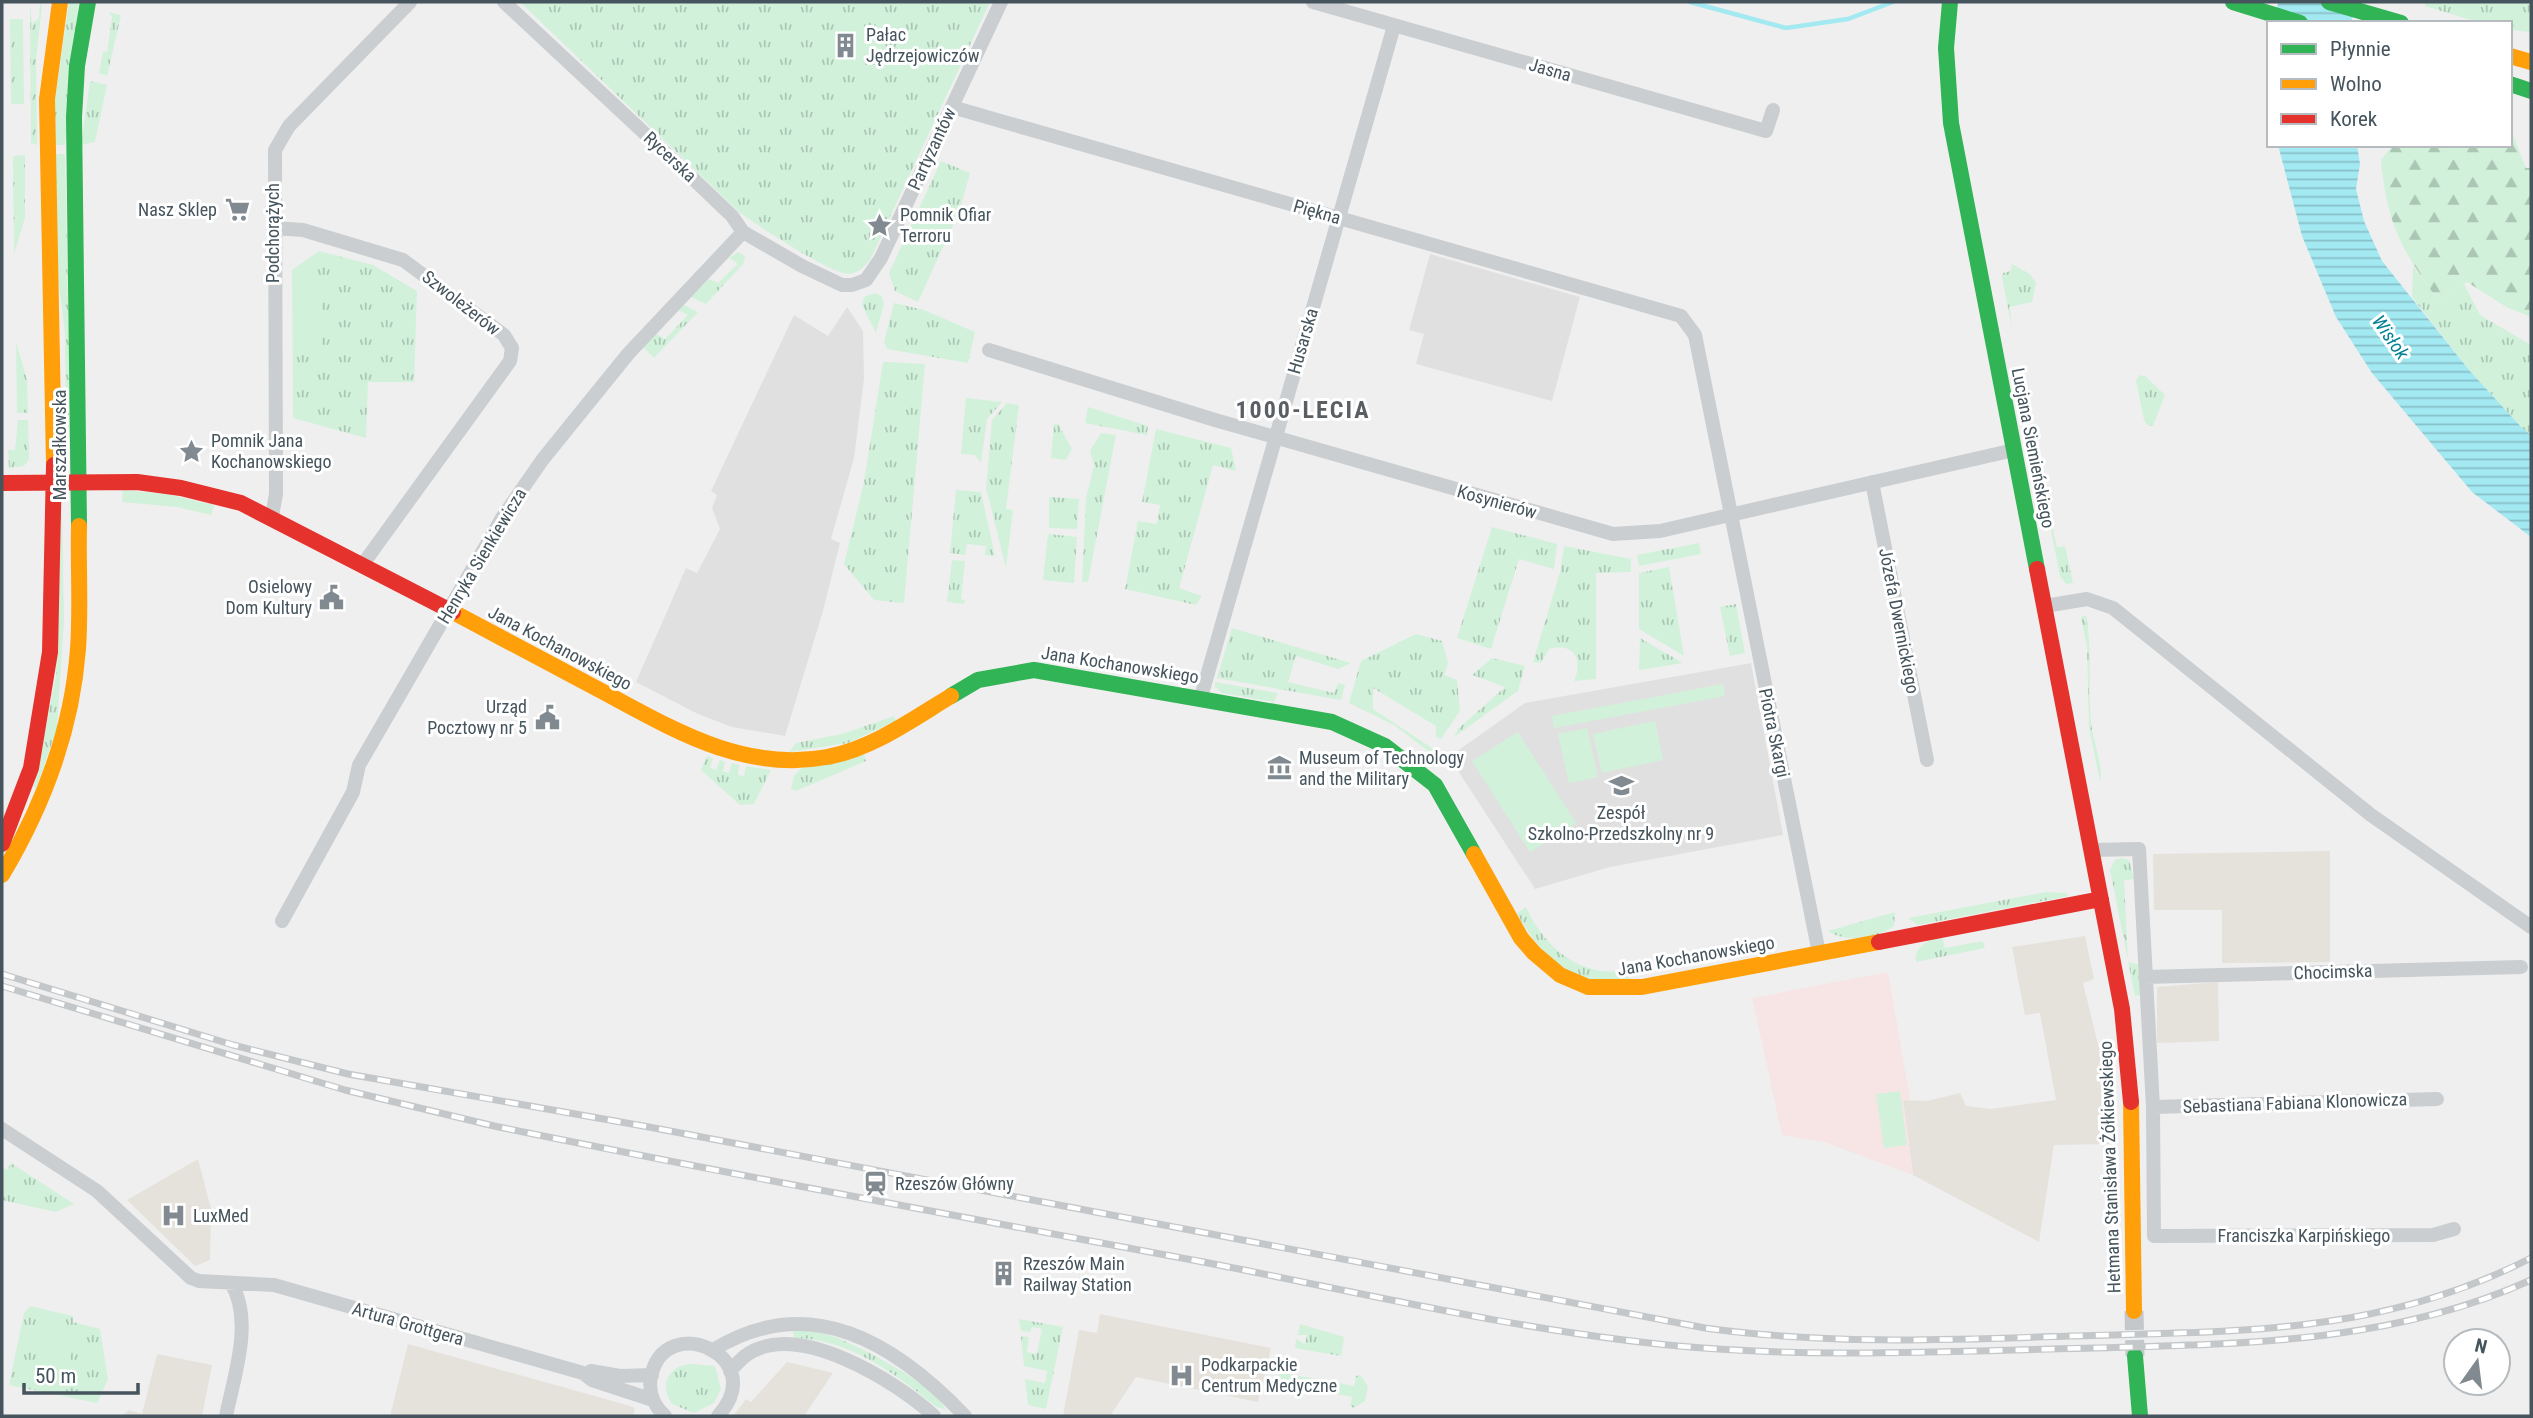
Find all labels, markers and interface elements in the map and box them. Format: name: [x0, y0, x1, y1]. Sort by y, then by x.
legend: [2267, 21, 2512, 147]
place label: Pałac Jędrzejowiczów: [866, 24, 980, 66]
building icon: Pałac Jędrzejowiczów: [832, 31, 860, 59]
text: Płynnie: [2330, 37, 2391, 61]
street label: Jasna: [1527, 54, 1574, 86]
text: Wolno: [2330, 72, 2382, 96]
street label: Partyzantów: [903, 104, 960, 193]
text: Korek: [2330, 107, 2378, 131]
street label: Rycerska: [640, 127, 701, 186]
street label: Podchorążych: [262, 183, 283, 283]
street label: Piękna: [1291, 195, 1343, 228]
supermarket icon: Nasz Sklep: [223, 196, 251, 224]
place label: Nasz Sklep: [138, 199, 217, 220]
place label: Pomnik Ofiar Terroru: [900, 204, 992, 246]
place icon: Pomnik Ofiar Terroru: [866, 211, 894, 239]
street label: Szwoleżerów: [418, 266, 505, 340]
street label: Husarska: [1283, 306, 1322, 376]
water label: Wisłok: [2367, 311, 2414, 364]
street label: Lucjana Siemieńskiego: [2008, 366, 2059, 530]
street label: Marszałkowska: [49, 390, 70, 500]
district label: 1000-LECIA: [1235, 396, 1371, 424]
place label: Pomnik Jana Kochanowskiego: [211, 430, 332, 472]
place icon: Pomnik Jana Kochanowskiego: [177, 437, 205, 465]
street label: Kosynierów: [1455, 480, 1540, 523]
street label: Henryka Sienkiewicza: [433, 484, 530, 627]
street label: Józefa Dwernickiego: [1875, 546, 1924, 696]
place label: Osielowy Dom Kultury: [225, 576, 313, 618]
public building icon: Osielowy Dom Kultury: [318, 583, 346, 611]
street label: Jana Kochanowskiego: [485, 601, 635, 694]
street label: Jana Kochanowskiego: [1040, 642, 1200, 687]
street label: Piotra Skargi: [1755, 686, 1794, 779]
place label: Urząd Pocztowy nr 5: [427, 696, 527, 738]
public building icon: Urząd Pocztowy nr 5: [533, 703, 561, 731]
place label: Museum of Technology and the Military: [1299, 747, 1465, 789]
museum icon: Museum of Technology and the Military: [1265, 754, 1293, 782]
school or university icon: Zespół Szkolno-Przedszkolny nr 9: [1607, 772, 1635, 800]
place label: Zespół Szkolno-Przedszkolny nr 9: [1528, 802, 1714, 844]
street label: Jana Kochanowskiego: [1616, 931, 1776, 980]
street label: Chocimska: [2293, 960, 2373, 983]
street label: Hetmana Stanisława Żółkiewskiego: [2095, 1041, 2124, 1294]
street label: Sebastiana Fabiana Klonowicza: [2182, 1088, 2408, 1117]
station icon: Rzeszów Główny: [861, 1170, 889, 1198]
place label: Rzeszów Główny: [895, 1173, 1014, 1194]
hospital icon: LuxMed: [159, 1202, 187, 1230]
place label: LuxMed: [193, 1205, 249, 1226]
street label: Franciszka Karpińskiego: [2218, 1225, 2390, 1246]
place label: Rzeszów Main Railway Station: [1023, 1253, 1132, 1295]
building icon: Rzeszów Main Railway Station: [989, 1260, 1017, 1288]
street label: Artura Grottgera: [350, 1298, 466, 1349]
north arrow: [2442, 1327, 2512, 1397]
text: N: [2473, 1333, 2489, 1359]
scale bar: [24, 1352, 138, 1396]
place label: Podkarpackie Centrum Medyczne: [1201, 1354, 1337, 1396]
hospital icon: Podkarpackie Centrum Medyczne: [1167, 1361, 1195, 1389]
text: 50 m: [35, 1364, 76, 1388]

